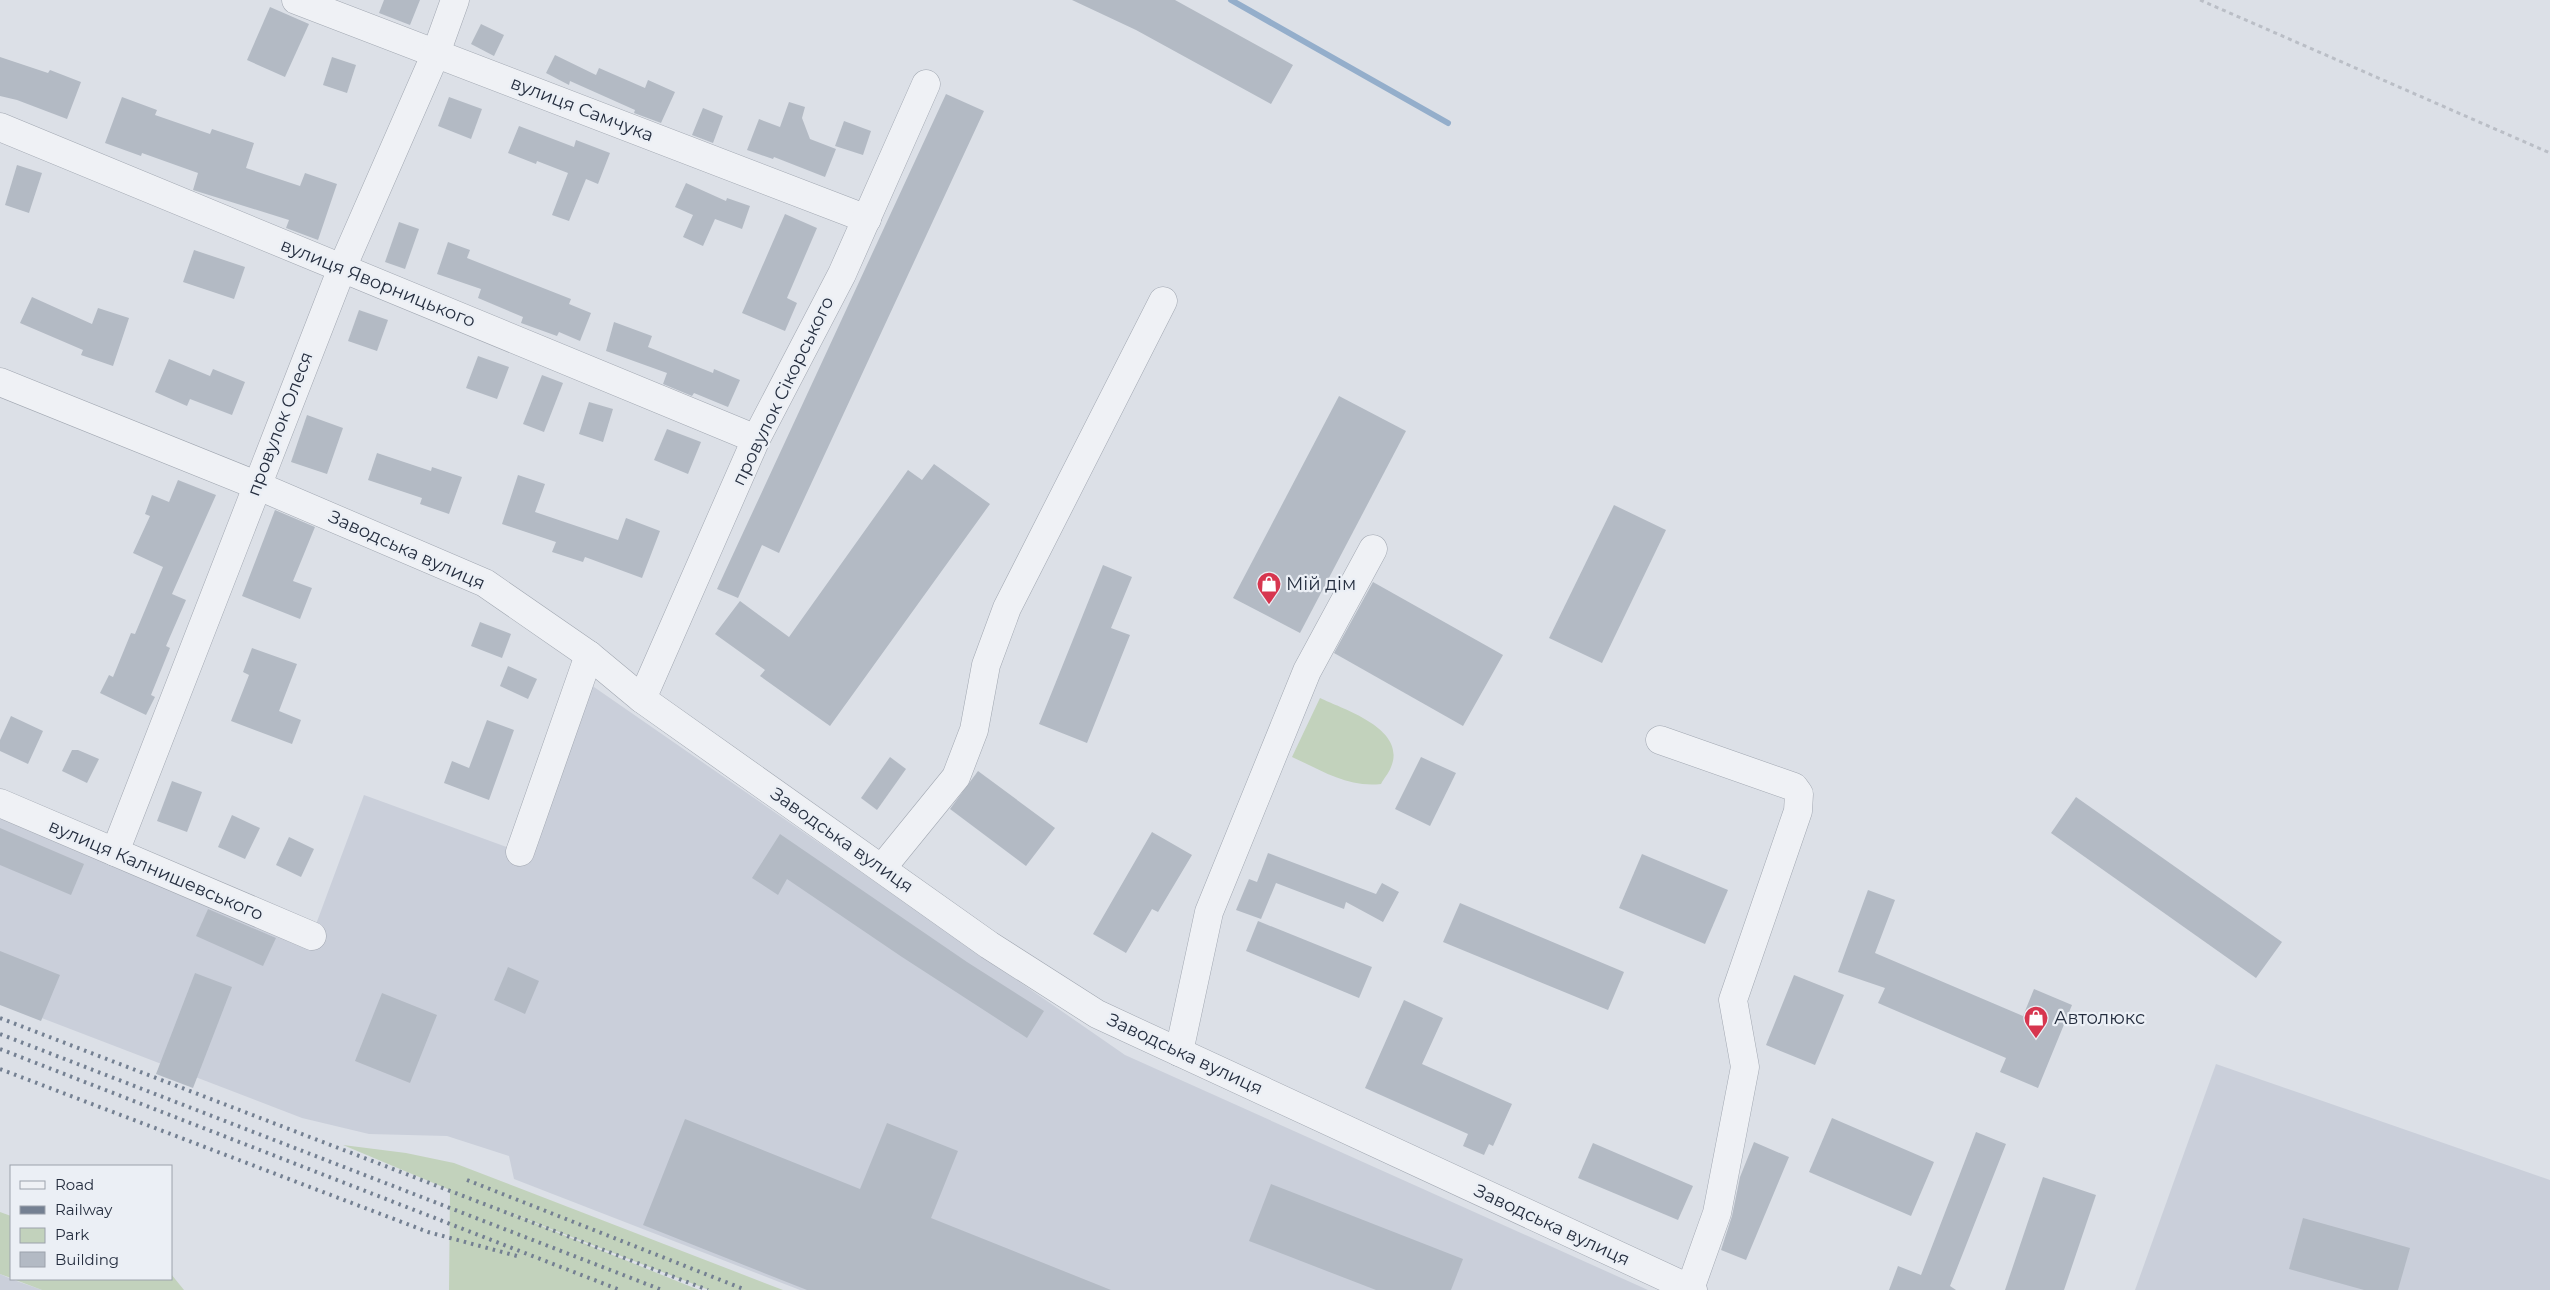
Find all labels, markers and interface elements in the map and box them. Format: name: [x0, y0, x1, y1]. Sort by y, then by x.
street label: вулиця Самчука: [507, 72, 657, 146]
street label: вулиця Яворницького: [277, 234, 479, 332]
street label: провулок Сікорського: [728, 293, 838, 489]
street label: провулок Олеся: [242, 349, 318, 499]
street label: Заводська вулиця: [325, 506, 489, 594]
shop icon: Мій дім: [1256, 571, 1282, 605]
place label: Мій дім: [1286, 573, 1356, 595]
street label: Заводська вулиця: [766, 783, 918, 897]
street label: вулиця Калнишевського: [45, 815, 267, 925]
shop icon: Автолюкс: [2023, 1005, 2049, 1039]
place label: Автолюкс: [2054, 1007, 2145, 1029]
street label: Заводська вулиця: [1104, 1008, 1266, 1100]
legend: [10, 1165, 172, 1280]
text: Road: [55, 1175, 94, 1194]
street label: Заводська вулиця: [1471, 1179, 1633, 1271]
text: Railway: [55, 1200, 113, 1219]
text: Park: [55, 1225, 89, 1244]
text: Building: [55, 1250, 119, 1269]

